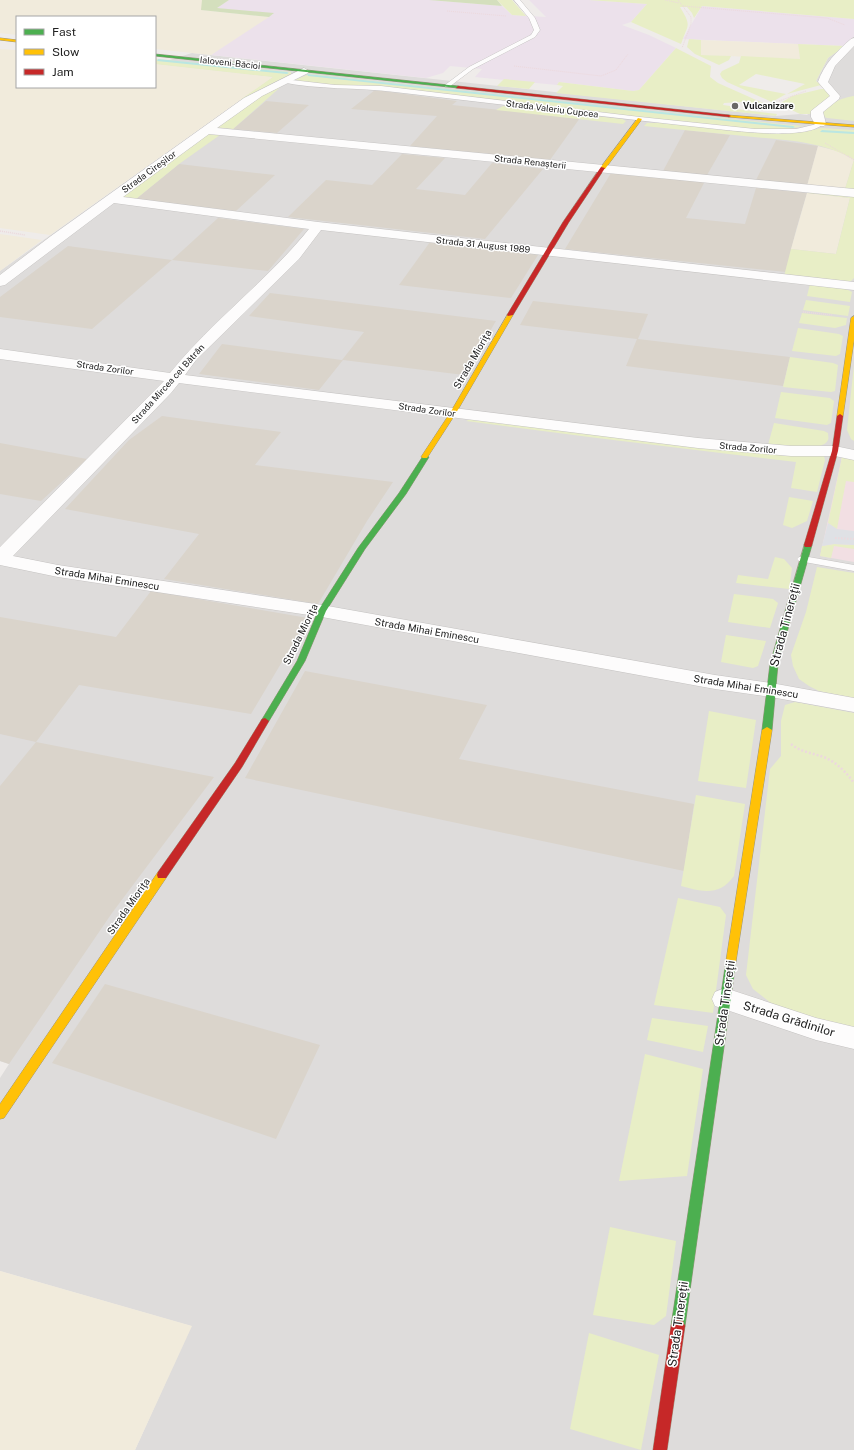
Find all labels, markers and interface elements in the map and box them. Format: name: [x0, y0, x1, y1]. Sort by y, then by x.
legend: [16, 16, 156, 88]
text: Fast: [52, 25, 77, 39]
text: Slow: [52, 45, 80, 59]
street label: Ialoveni-Băcioi: [199, 54, 261, 71]
text: Jam: [52, 65, 74, 79]
street label: Strada Valeriu Cupcea: [505, 97, 599, 120]
place label: Vulcanizare: [743, 100, 794, 111]
marker: Vulcanizare: [730, 101, 740, 111]
street label: Strada Cireşilor: [119, 148, 179, 195]
street label: Strada Renaşterii: [494, 152, 567, 171]
street label: Strada 31 August 1989: [435, 234, 531, 255]
street label: Strada Mioriţa: [450, 327, 494, 391]
street label: Strada Mircea cel Bătrân: [129, 341, 206, 426]
street label: Strada Zorilor: [76, 358, 135, 377]
street label: Strada Zorilor: [398, 400, 457, 419]
street label: Strada Zorilor: [719, 440, 778, 456]
street label: Strada Mihai Eminescu: [54, 564, 161, 592]
street label: Strada Tinereţii: [767, 582, 803, 668]
street label: Strada Mioriţa: [280, 602, 320, 666]
street label: Strada Mihai Eminescu: [374, 615, 480, 645]
street label: Strada Mihai Eminescu: [693, 672, 800, 700]
street label: Strada Mioriţa: [104, 875, 152, 937]
street label: Strada Tinereţii: [712, 959, 738, 1047]
street label: Strada Grădinilor: [741, 998, 837, 1040]
street label: Strada Tinereţii: [665, 1280, 691, 1368]

